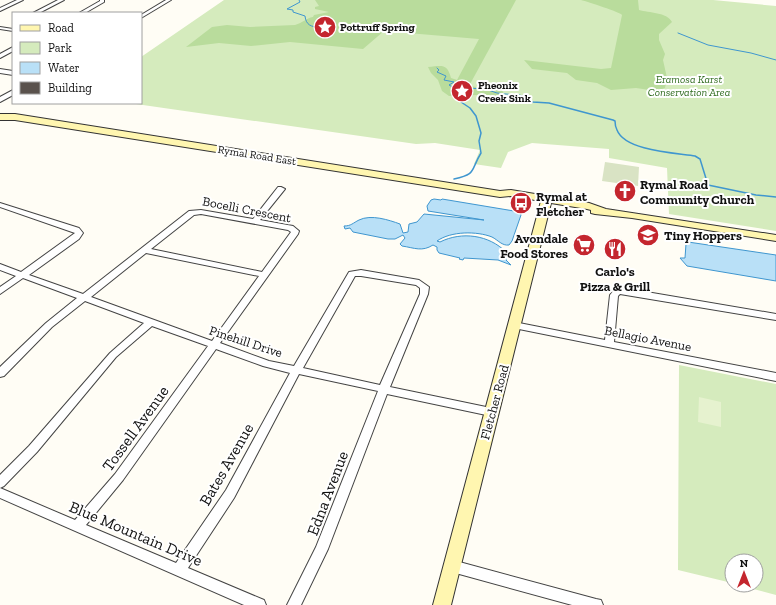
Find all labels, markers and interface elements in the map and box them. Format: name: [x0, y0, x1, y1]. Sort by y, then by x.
legend: [12, 12, 142, 104]
place icon: Pottruff Spring: [312, 14, 338, 40]
text: Road: [48, 21, 74, 35]
place label: Pottruff Spring: [340, 21, 416, 34]
text: Park: [48, 41, 73, 55]
text: Water: [48, 61, 80, 75]
park label: Eramosa Karst Conservation Area: [648, 73, 731, 99]
place icon: Pheonix Creek Sink: [449, 78, 475, 104]
place label: Pheonix Creek Sink: [478, 79, 531, 105]
text: Building: [48, 81, 92, 95]
street label: Rymal Road East: [217, 143, 298, 168]
place label: Rymal Road Community Church: [640, 177, 755, 207]
church icon: Rymal Road Community Church: [612, 178, 638, 204]
place label: Rymal at Fletcher: [536, 189, 588, 219]
bus stop icon: Rymal at Fletcher: [508, 190, 534, 216]
street label: Bocelli Crescent: [201, 194, 293, 225]
school or university icon: Tiny Hoppers: [635, 222, 661, 248]
place label: Tiny Hoppers: [664, 228, 742, 243]
place label: Avondale Food Stores: [500, 231, 569, 261]
supermarket icon: Avondale Food Stores: [571, 232, 597, 258]
restaurant icon: Carlo's Pizza & Grill: [602, 236, 628, 262]
place label: Carlo's Pizza & Grill: [580, 264, 651, 294]
street label: Pinehill Drive: [207, 323, 284, 360]
street label: Bellagio Avenue: [603, 323, 693, 354]
street label: Fletcher Road: [477, 363, 512, 441]
street label: Tossell Avenue: [98, 382, 173, 475]
street label: Bates Avenue: [195, 420, 258, 509]
street label: Edna Avenue: [303, 448, 352, 538]
street label: Blue Mountain Drive: [66, 497, 205, 570]
north arrow: [724, 553, 764, 593]
text: N: [740, 557, 749, 570]

